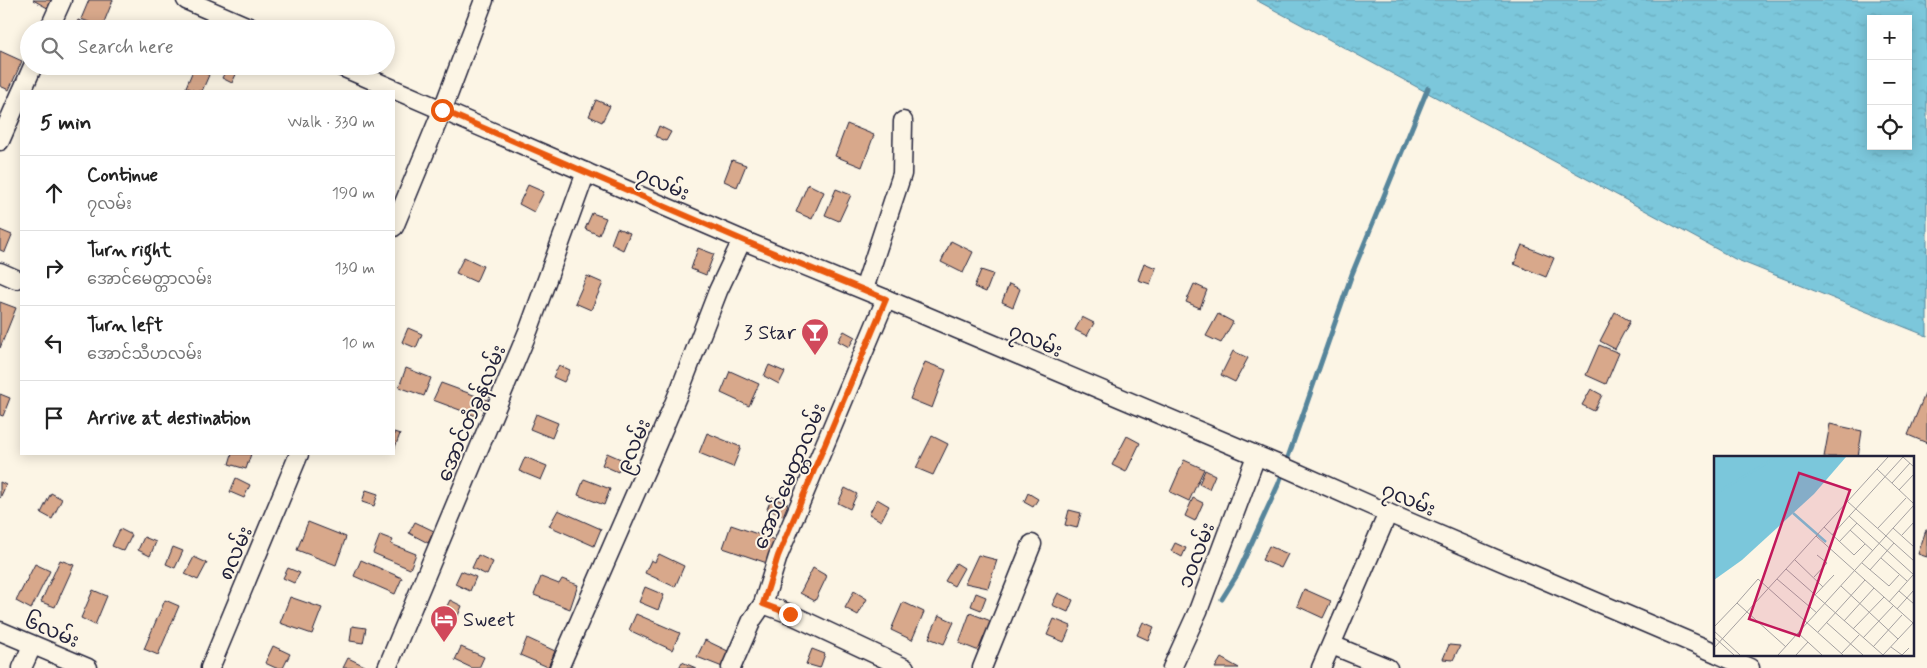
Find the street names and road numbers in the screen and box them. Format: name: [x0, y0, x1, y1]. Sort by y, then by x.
street label: ၇လမ်း: [631, 159, 694, 209]
street label: ၇လမ်း: [1004, 316, 1067, 366]
street label: အောင်တံခွန်လမ်း: [430, 340, 514, 487]
street label: အောင်မေတ္တာလမ်း: [746, 399, 834, 554]
street label: ၉လမ်း: [609, 414, 659, 479]
street label: ၇လမ်း: [1377, 475, 1440, 525]
street label: ၁၀လမ်း: [1171, 518, 1222, 592]
street label: ၈လမ်း: [211, 522, 260, 585]
street label: ၆လမ်း: [20, 606, 84, 655]

